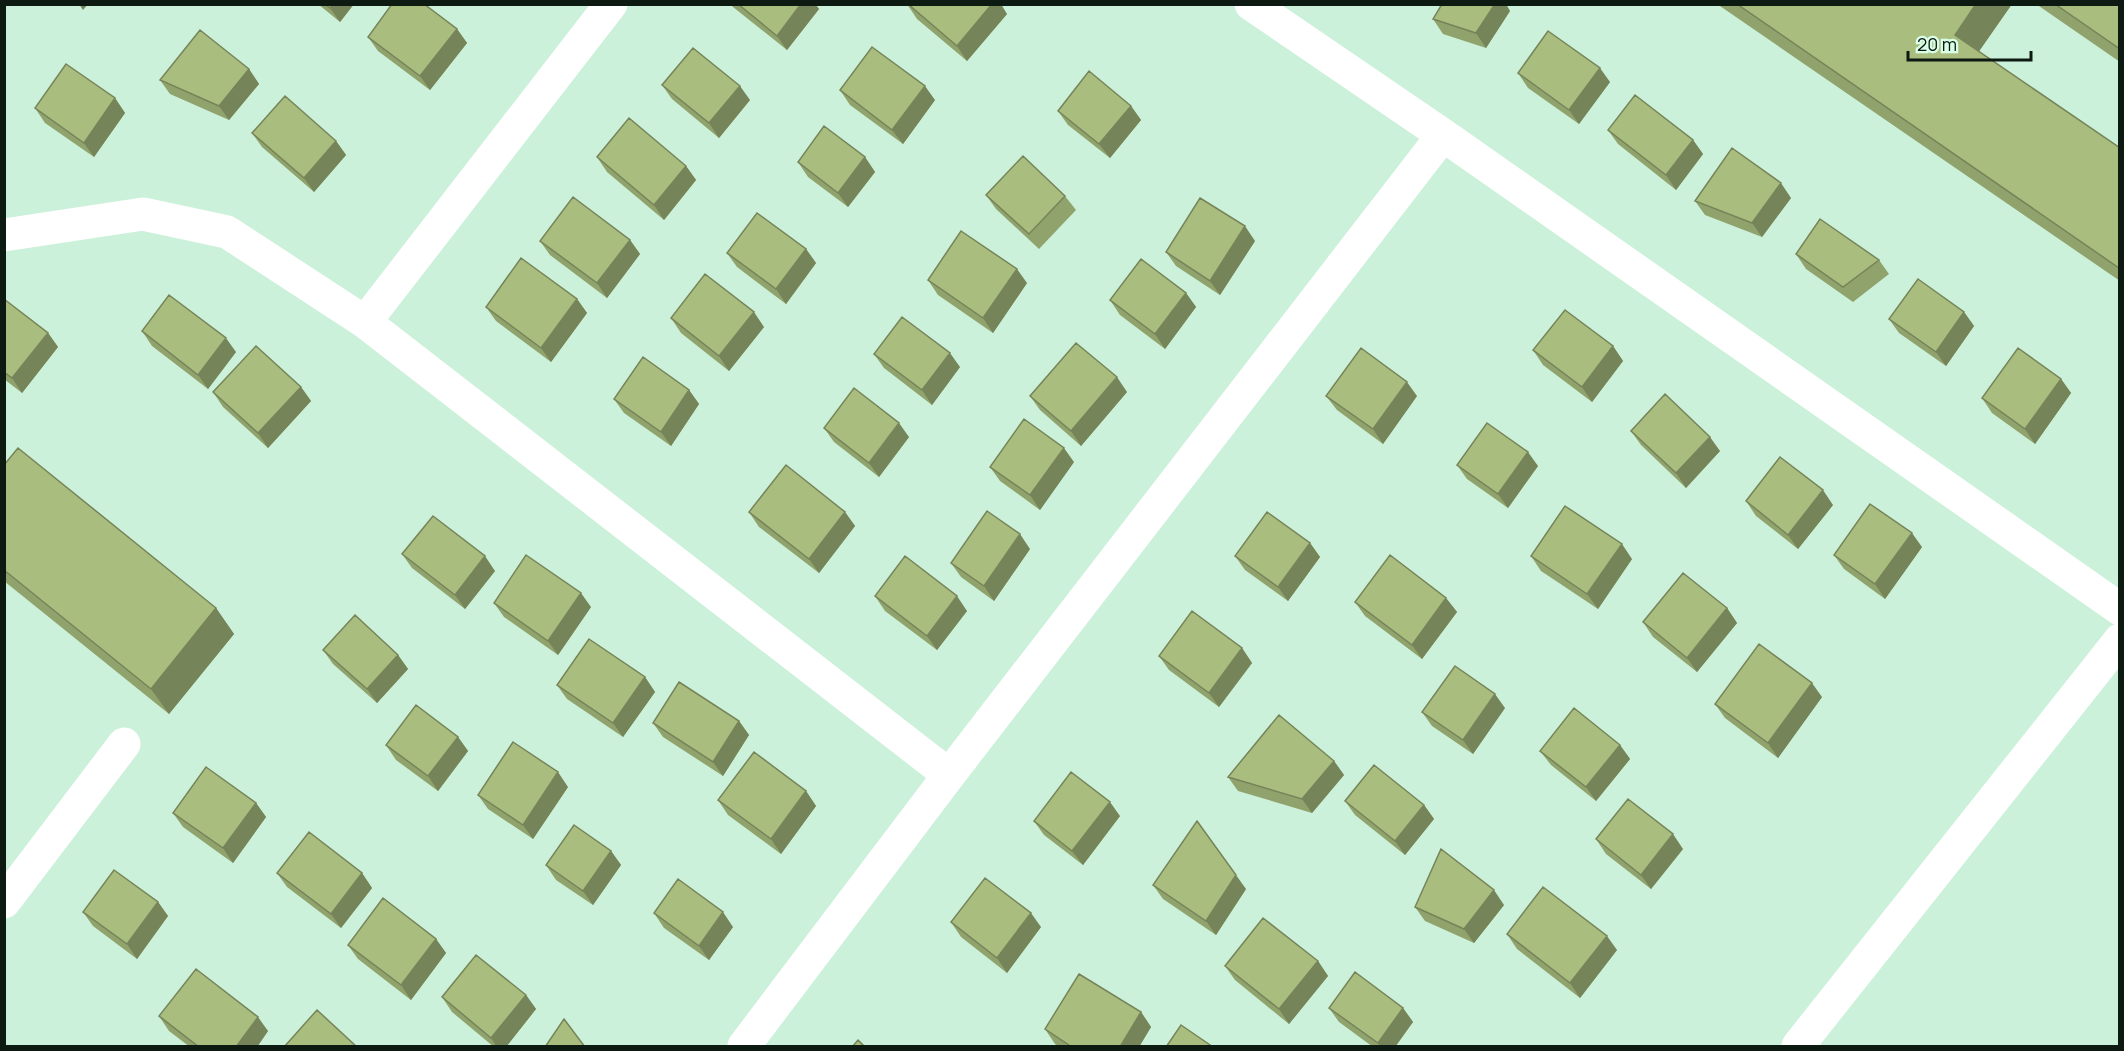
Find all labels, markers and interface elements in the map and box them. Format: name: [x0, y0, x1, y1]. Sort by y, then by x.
scale bar: [1908, 24, 2031, 62]
text: 20 m: [1917, 32, 1957, 56]

